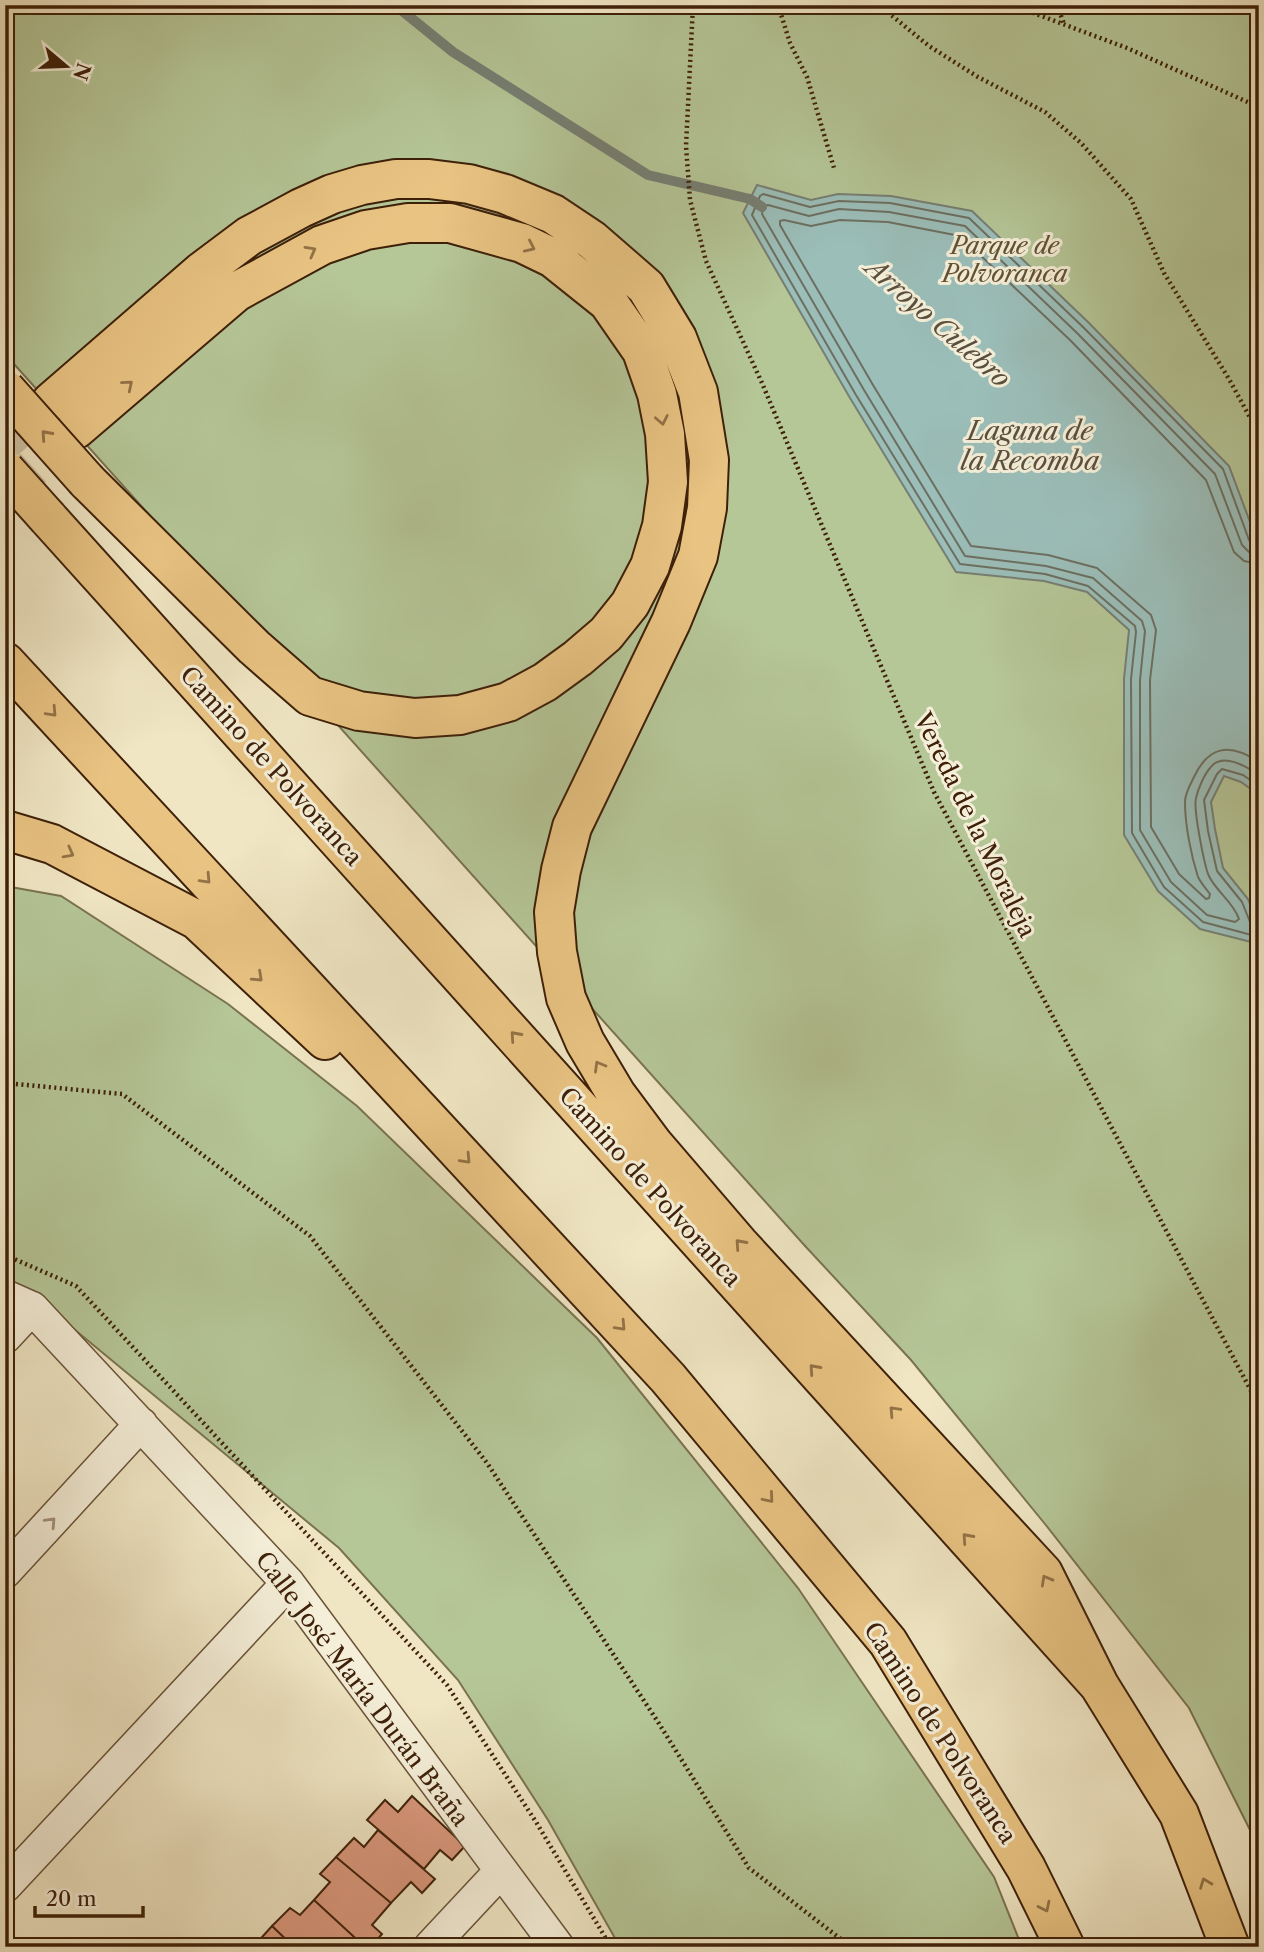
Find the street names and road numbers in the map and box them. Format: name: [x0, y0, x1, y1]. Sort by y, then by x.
street label: Camino de Polvoranca: [174, 660, 369, 872]
street label: Vereda de la Moraleja: [908, 707, 1043, 942]
street label: Camino de Polvoranca: [553, 1081, 748, 1293]
street label: Calle José María Durán Braña: [250, 1546, 475, 1832]
street label: Camino de Polvoranca: [858, 1617, 1023, 1849]

